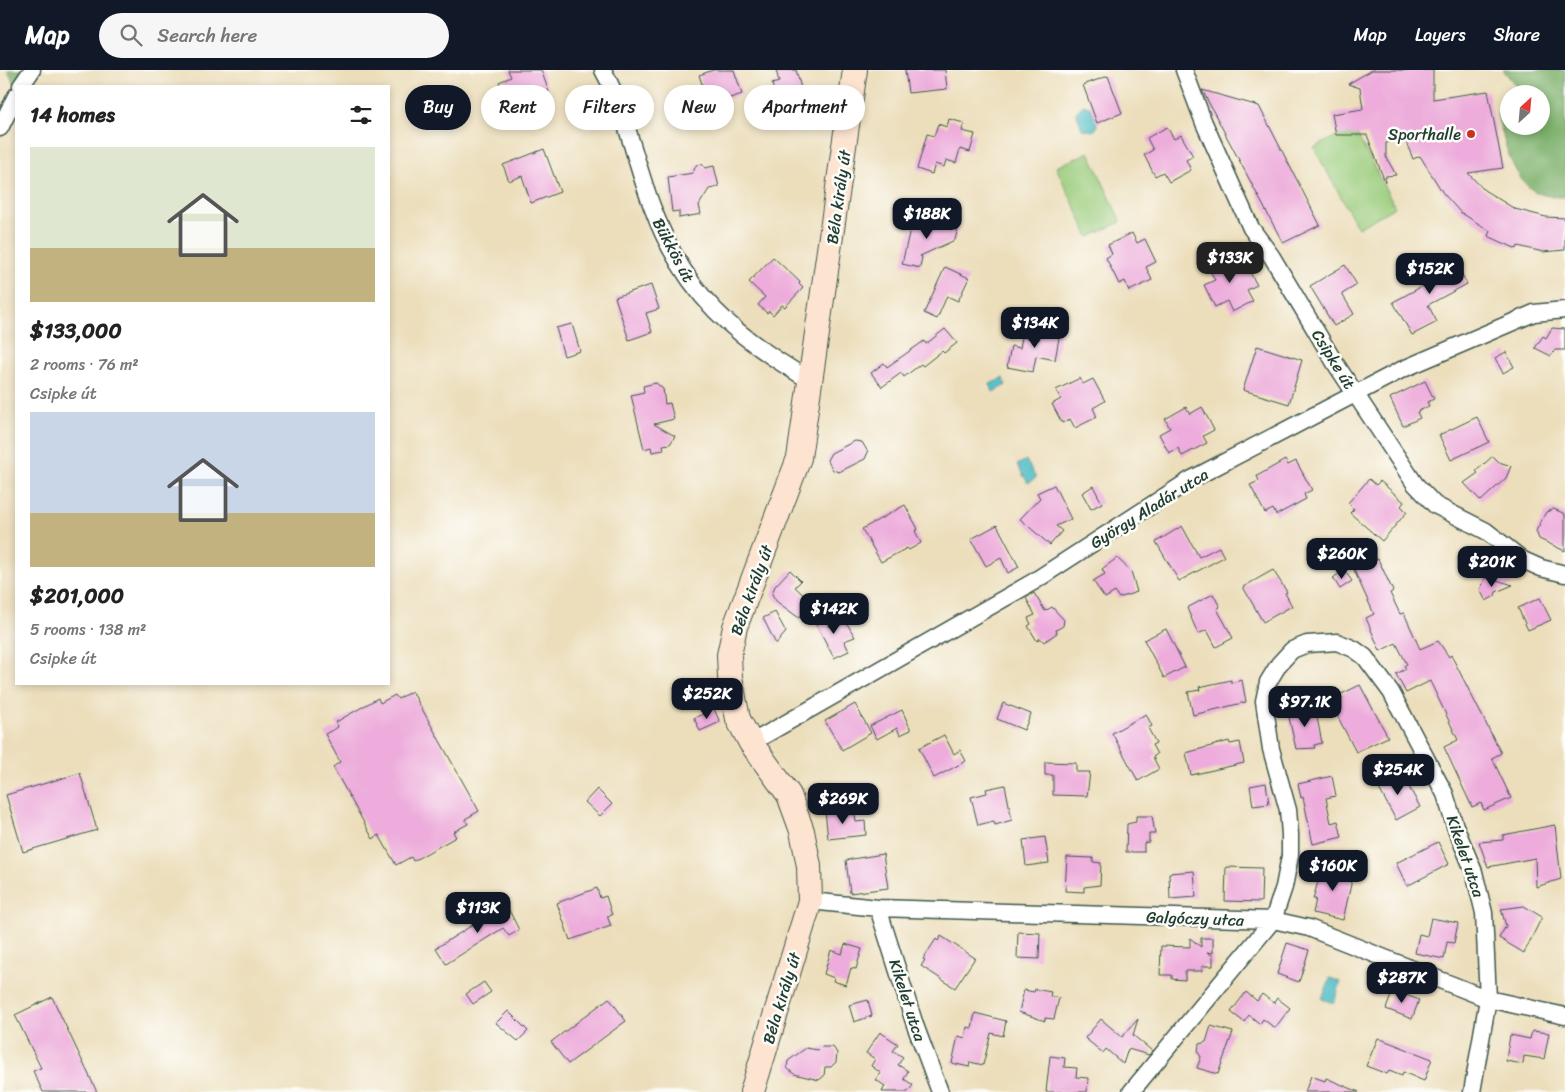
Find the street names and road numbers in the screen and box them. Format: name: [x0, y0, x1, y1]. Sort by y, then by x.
street label: Béla király út: [818, 148, 860, 246]
street label: Bükkös út: [644, 212, 703, 288]
street label: Csipke út: [1304, 323, 1364, 395]
street label: György Aladár utca: [1084, 460, 1214, 557]
street label: Béla király út: [722, 540, 781, 640]
street label: Kikelet utca: [1438, 811, 1493, 902]
street label: Galgóczy utca: [1146, 902, 1245, 935]
street label: Béla király út: [754, 948, 809, 1048]
street label: Kikelet utca: [881, 955, 935, 1046]

